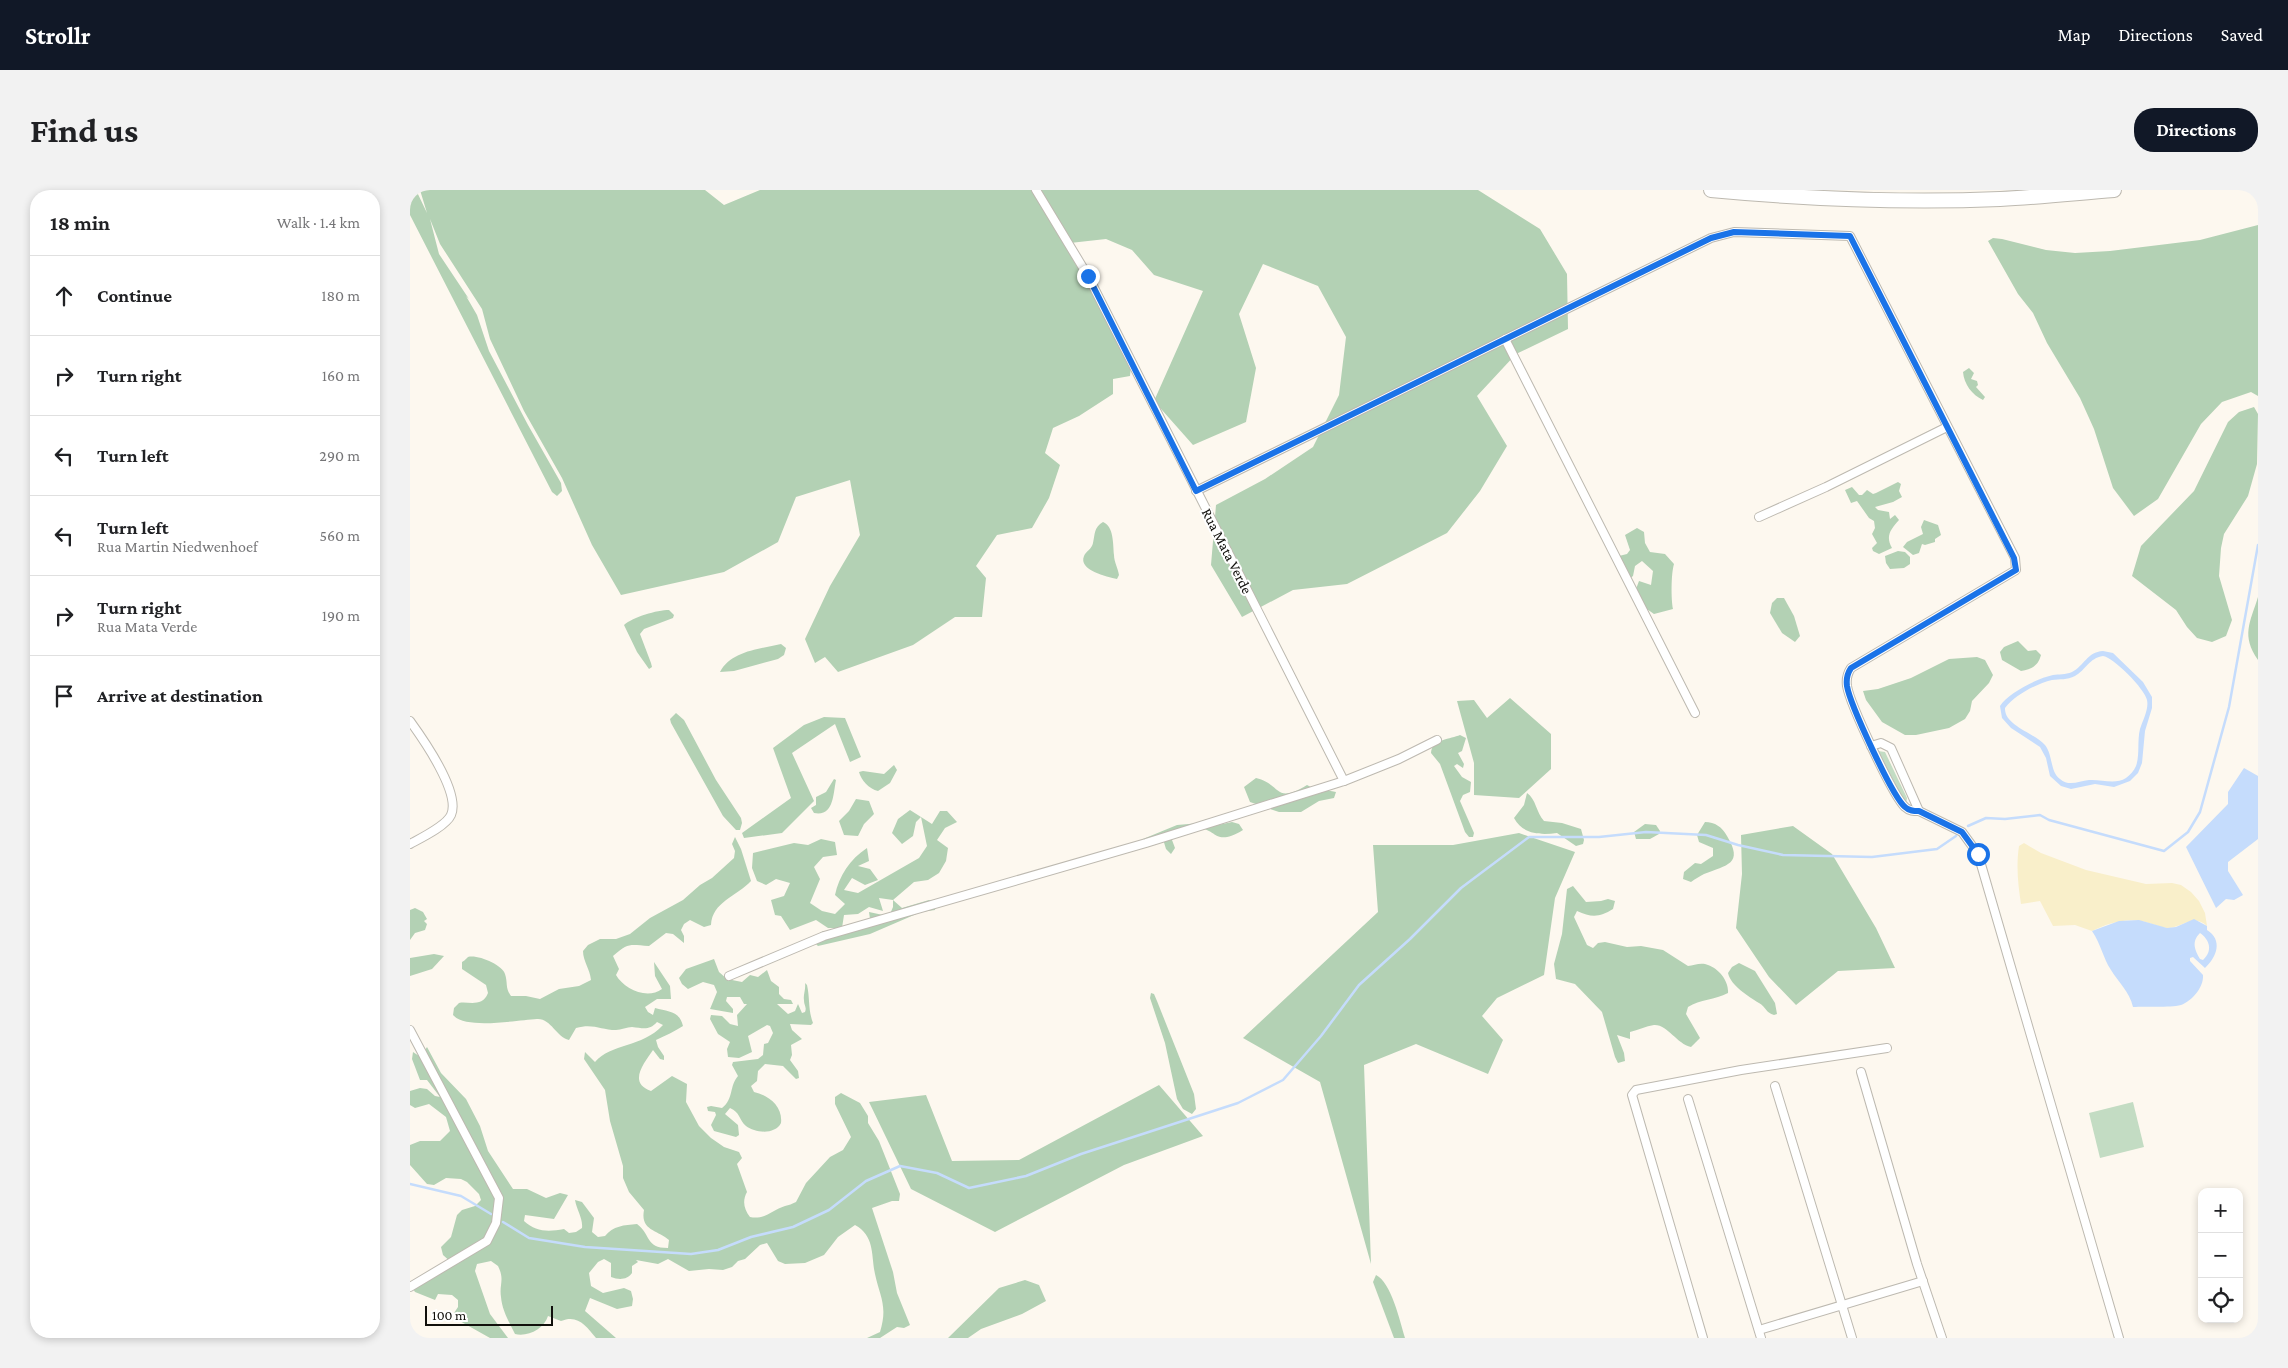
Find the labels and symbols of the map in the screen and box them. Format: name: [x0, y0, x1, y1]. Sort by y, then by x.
route end: [1077, 265, 1100, 288]
street label: Rua Mata Verde: [1199, 506, 1256, 597]
route start: [1967, 843, 1990, 866]
scale bar: [425, 1303, 552, 1326]

